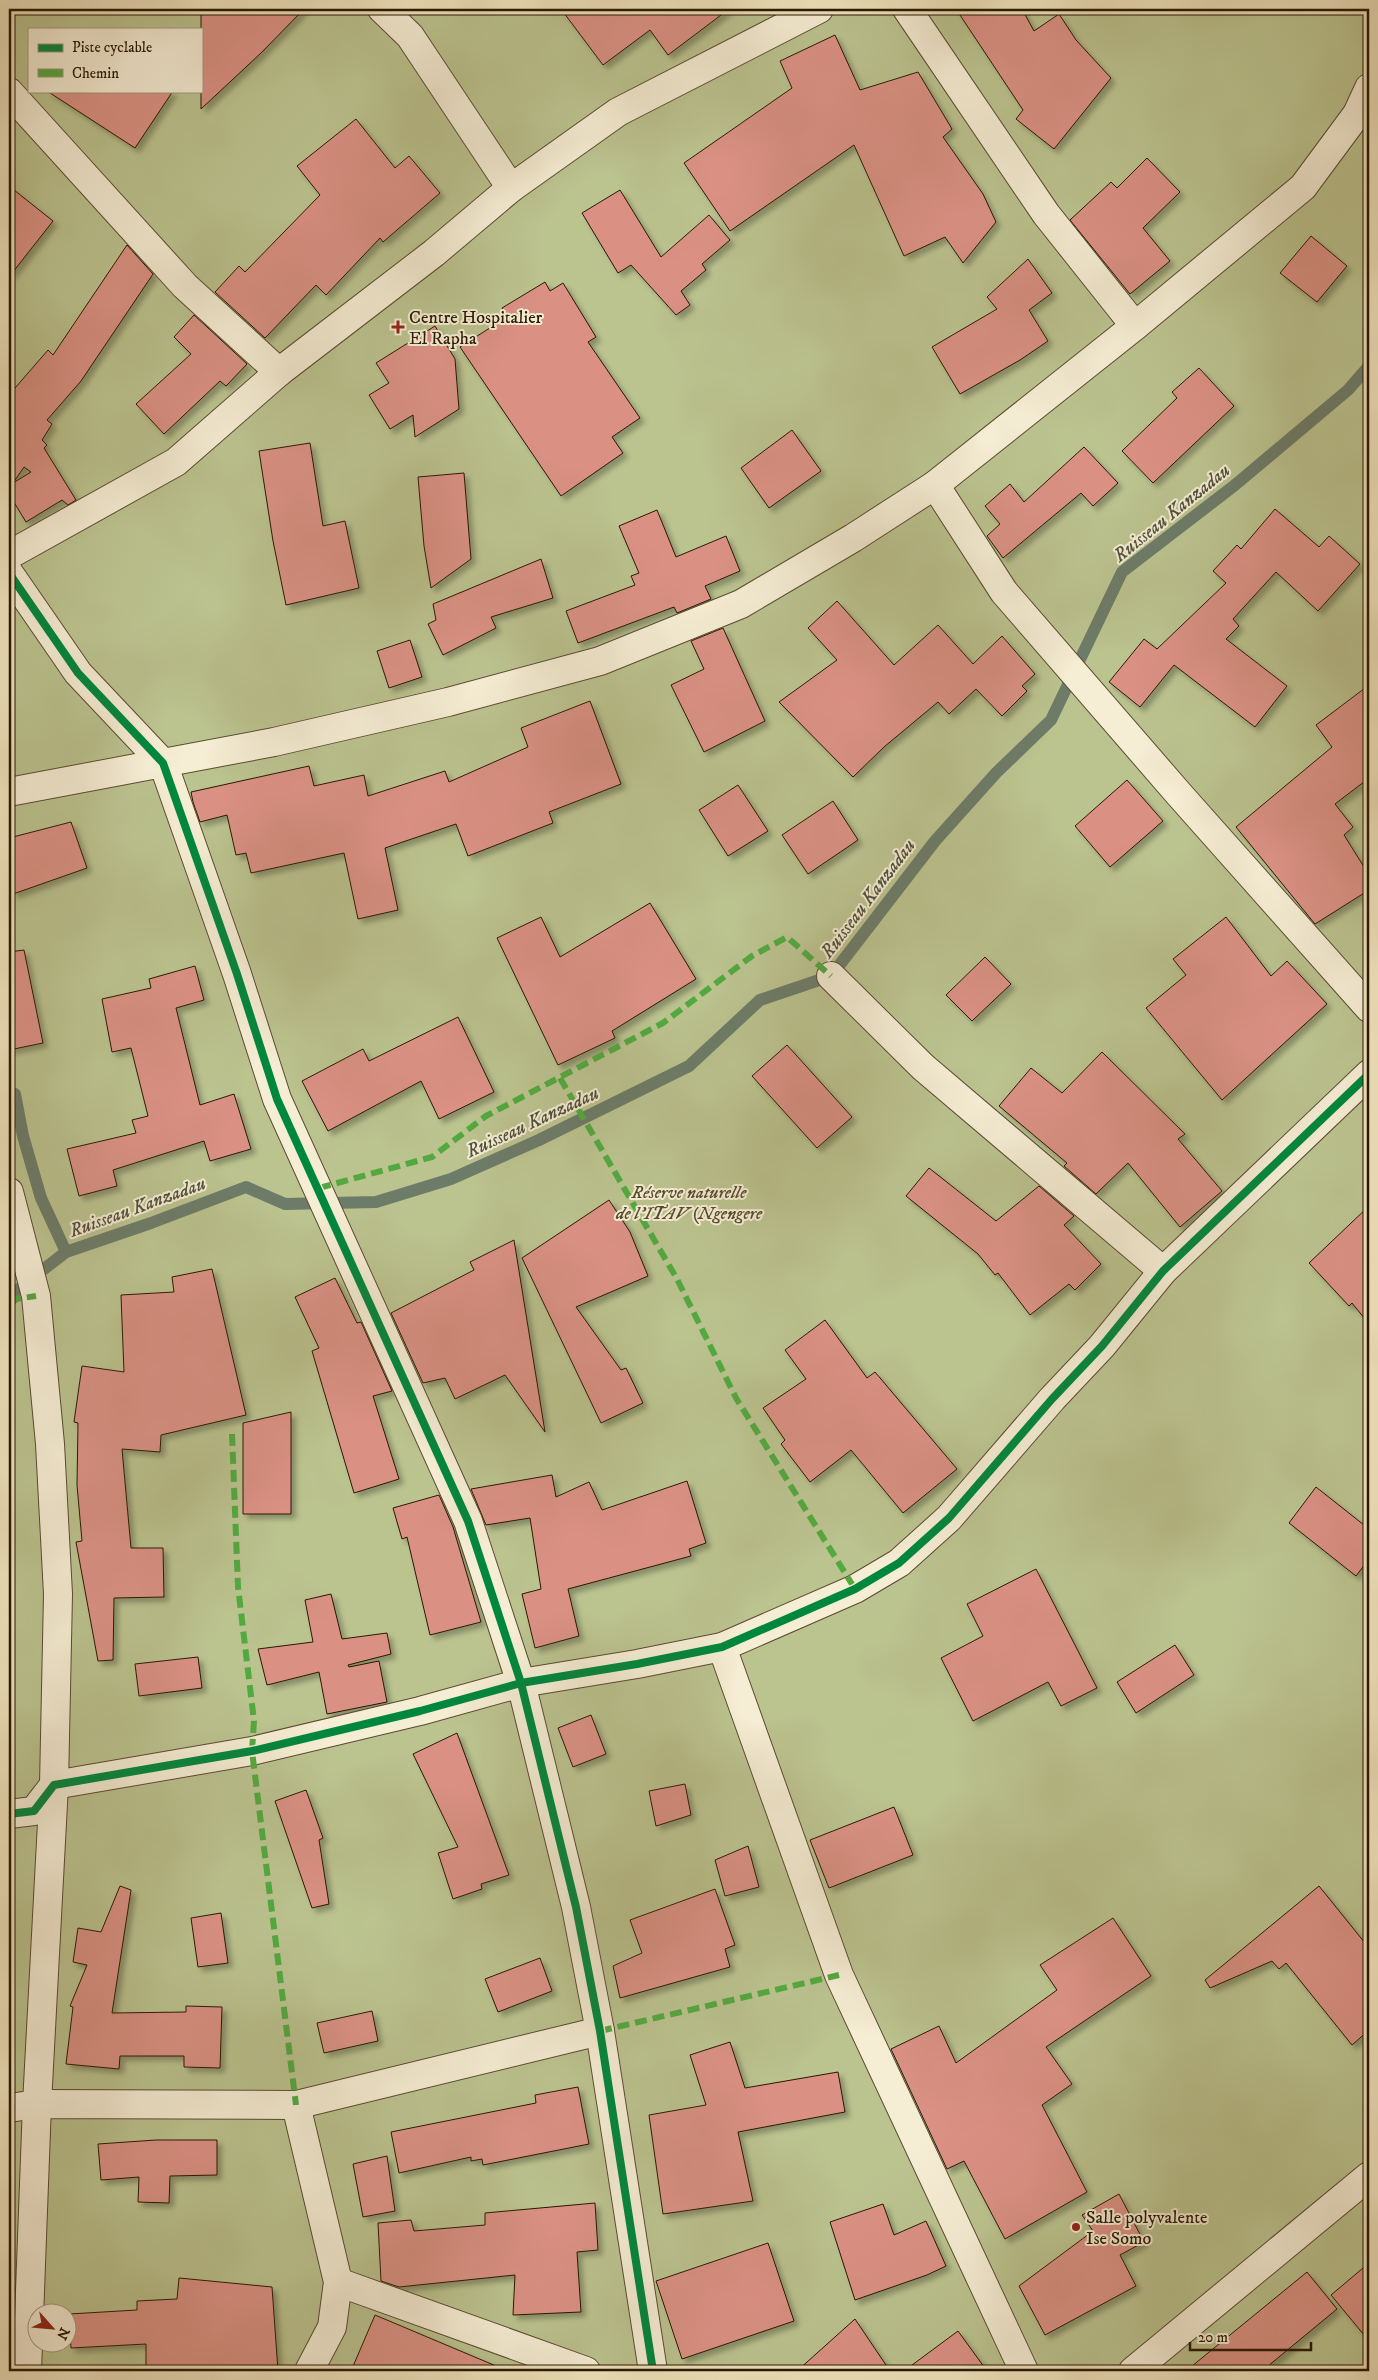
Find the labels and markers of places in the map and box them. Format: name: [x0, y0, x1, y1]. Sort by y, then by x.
place label: Centre Hospitalier El Rapha: [409, 307, 543, 350]
marker: Centre Hospitalier El Rapha: [391, 320, 405, 334]
place label: Salle polyvalente Ise Somo: [1086, 2207, 1208, 2250]
marker: Salle polyvalente Ise Somo: [1070, 2221, 1082, 2233]

